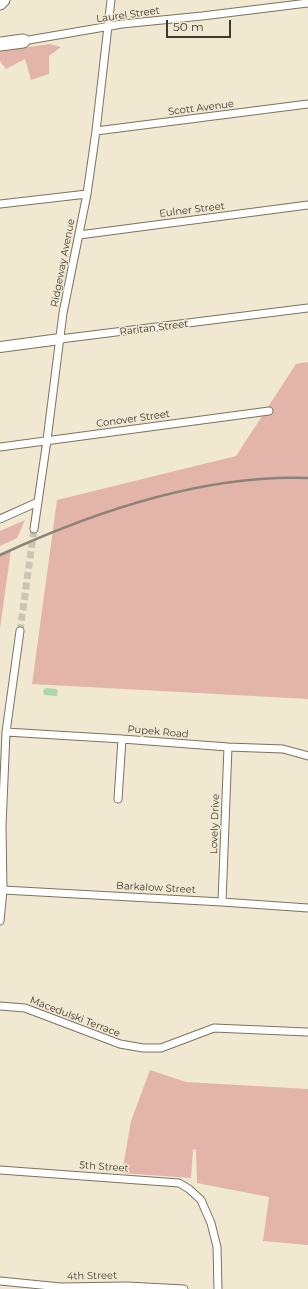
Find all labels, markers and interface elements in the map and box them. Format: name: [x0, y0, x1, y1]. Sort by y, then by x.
street label: Laurel Street: [95, 5, 161, 25]
scale bar: [168, 12, 233, 38]
text: 50 m: [173, 19, 204, 34]
street label: Scott Avenue: [167, 98, 235, 118]
street label: Eulner Street: [159, 200, 225, 220]
street label: Ridgeway Avenue: [49, 218, 77, 308]
street label: Raritan Street: [119, 318, 189, 338]
street label: Conover Street: [95, 408, 171, 430]
street label: Pupek Road: [127, 723, 189, 741]
street label: Lovely Drive: [208, 794, 222, 854]
street label: Barkalow Street: [116, 880, 196, 896]
street label: Macedulski Terrace: [28, 994, 122, 1040]
street label: 5th Street: [79, 1159, 129, 1175]
street label: 4th Street: [67, 1270, 117, 1282]

